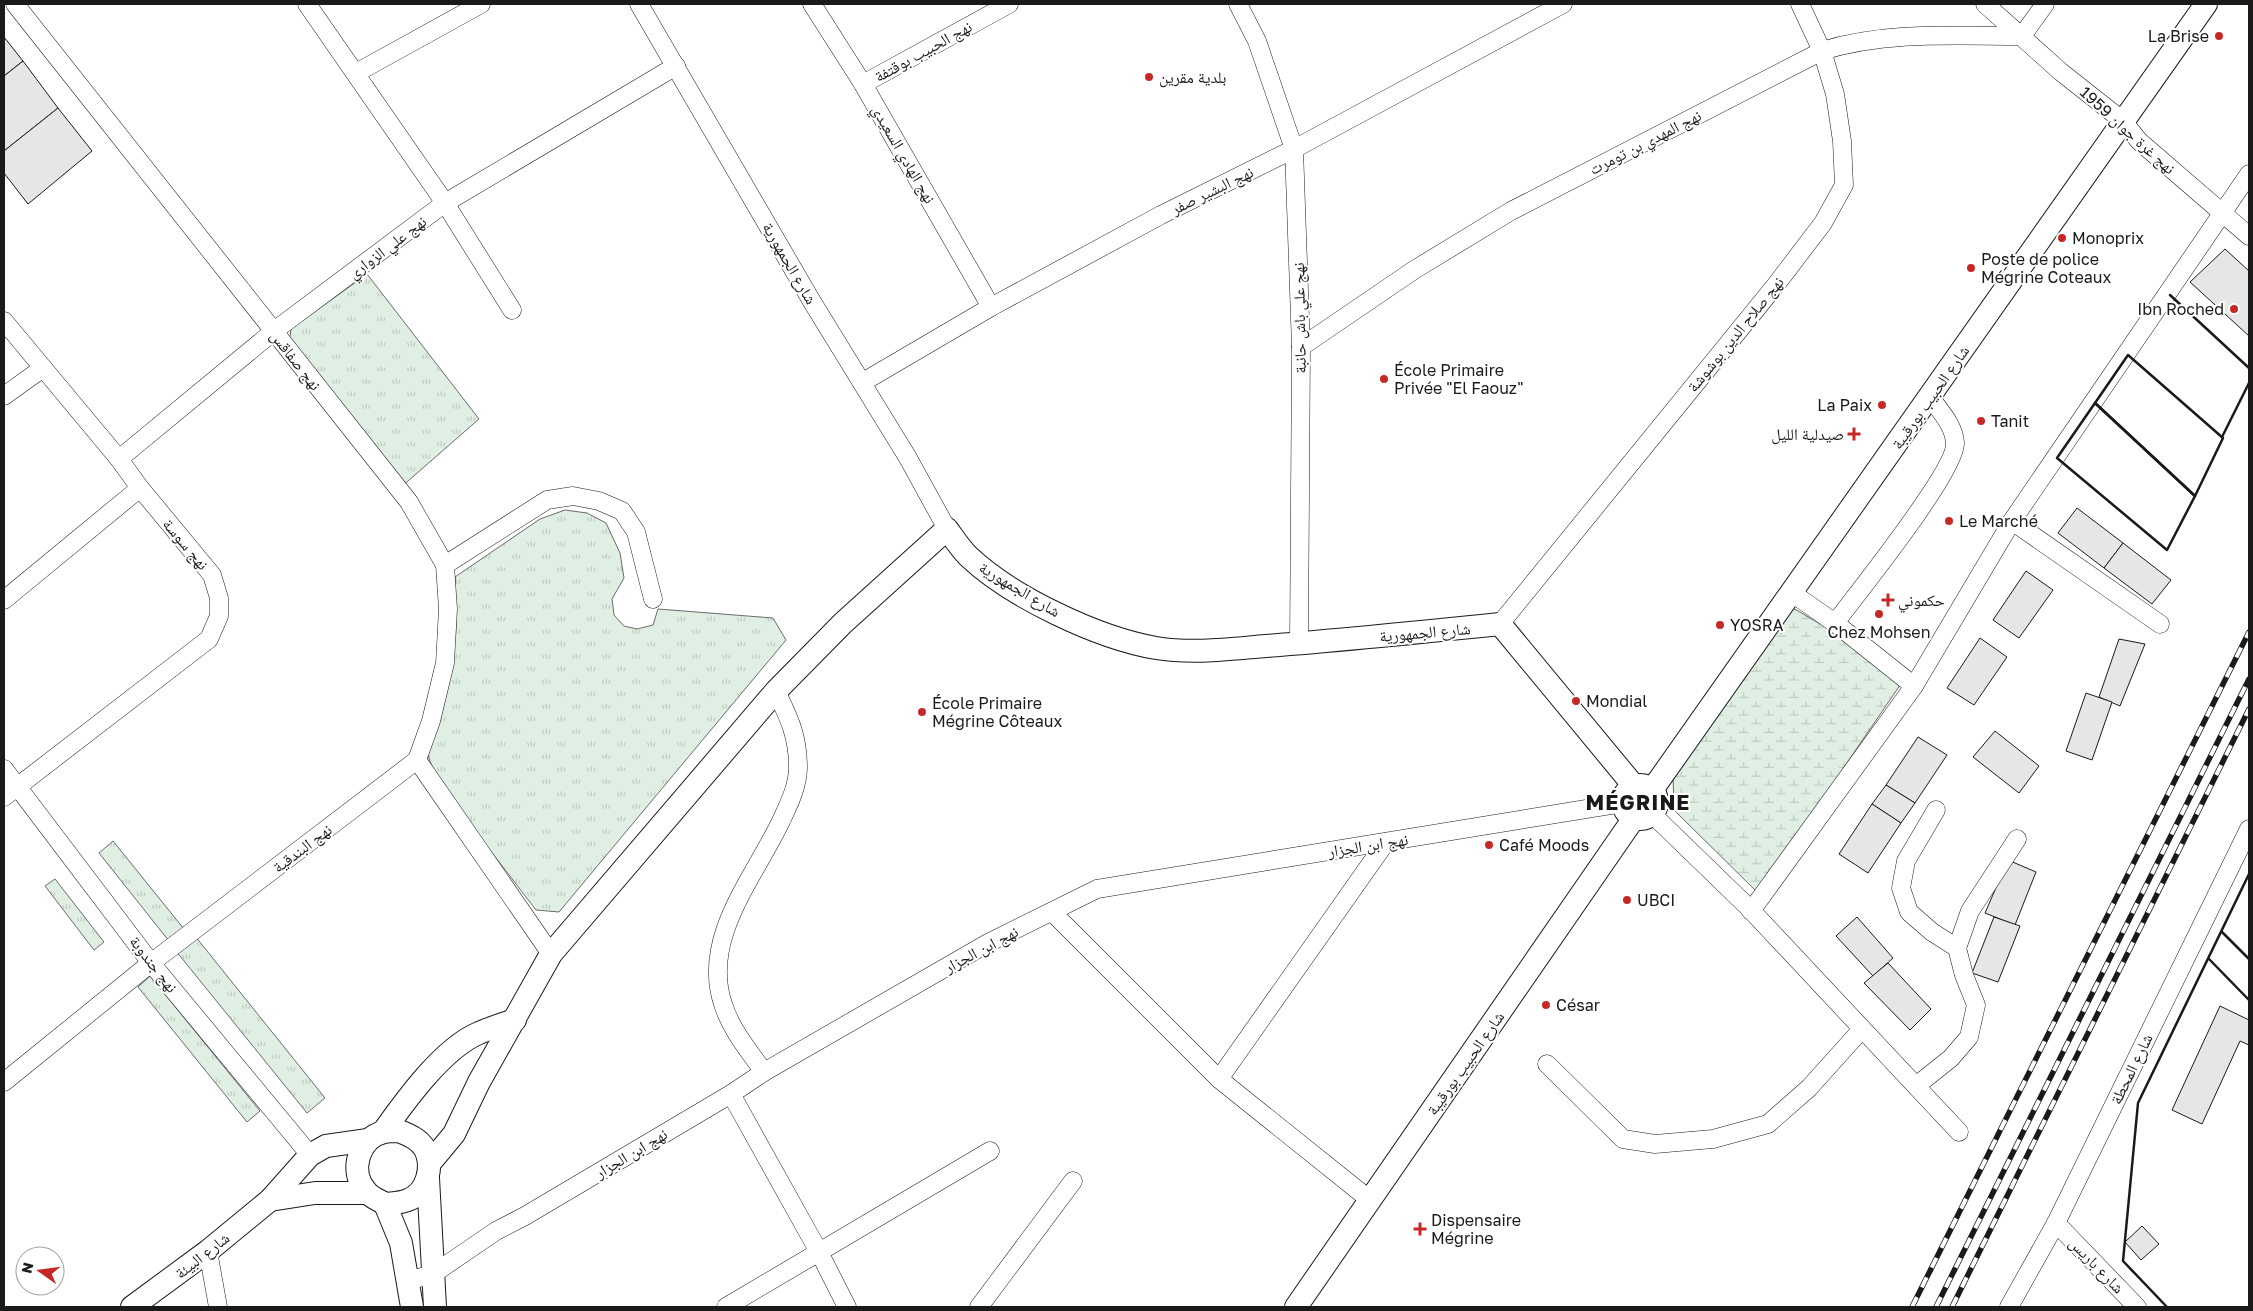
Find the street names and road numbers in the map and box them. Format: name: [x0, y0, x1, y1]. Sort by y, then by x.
street label: نهج الحبيب بوقتفة: [871, 16, 976, 87]
street label: نهج غرة جوان 1959: [2075, 82, 2180, 179]
street label: نهج الهادي السعيدي: [865, 101, 940, 208]
street label: نهج المهدي بن تومرت: [1585, 105, 1706, 182]
street label: نهج البشير صفر: [1167, 161, 1257, 220]
street label: نهج علي الزواري: [344, 211, 432, 285]
street label: شارع الجمهورية: [758, 218, 822, 308]
street label: نهج علي باش حانبة: [1288, 262, 1313, 374]
street label: نهج صلاح الدين بوشوشة: [1682, 272, 1789, 396]
street label: نهج صفاقس: [265, 326, 326, 395]
street label: شارع الحبيب بورقيبة: [1887, 341, 1974, 453]
street label: نهج سوسة: [158, 514, 213, 574]
street label: شارع الجمهورية: [975, 557, 1064, 622]
street label: شارع الجمهورية: [1379, 618, 1471, 647]
street label: نهج البندقية: [268, 819, 336, 878]
street label: نهج ابن الجزار: [1325, 829, 1410, 862]
street label: نهج ابن الجزار: [940, 921, 1022, 978]
street label: نهج جندوبة: [125, 932, 182, 997]
street label: شارع الحبيب بورقيبة: [1422, 1007, 1509, 1119]
street label: شارع المحطة: [2105, 1030, 2158, 1108]
street label: نهج ابن الجزار: [590, 1124, 671, 1184]
street label: شارع البيئة: [171, 1227, 234, 1283]
street label: شارع باريس: [2064, 1233, 2129, 1298]

